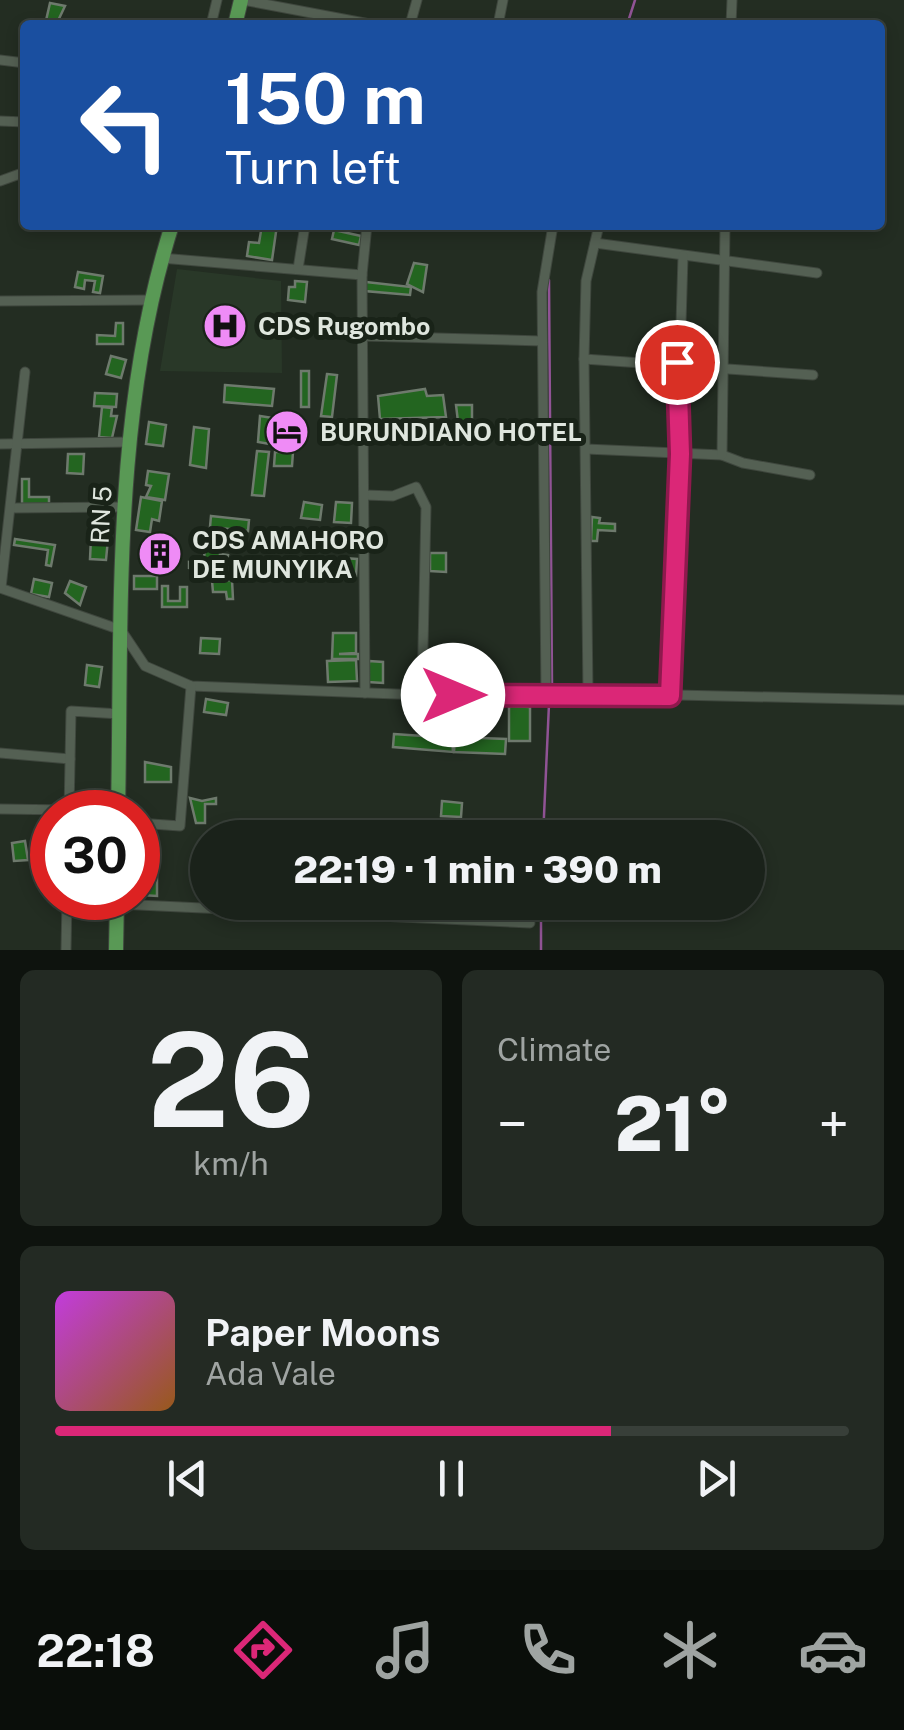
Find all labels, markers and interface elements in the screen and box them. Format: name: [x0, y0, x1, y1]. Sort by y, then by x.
text: 150 m: [225, 57, 426, 140]
icon: left: [60, 60, 190, 190]
text: Turn left: [225, 141, 401, 194]
hospital icon: CDS Rugombo: [202, 303, 248, 349]
place label: CDS Rugombo: [258, 311, 430, 341]
pin: [635, 320, 720, 405]
icon: arrive: [650, 335, 705, 390]
hotel icon: BURUNDIANO HOTEL: [264, 409, 310, 455]
place label: BURUNDIANO HOTEL: [320, 417, 582, 447]
street label: RN 5: [85, 485, 117, 545]
place label: CDS AMAHORO DE MUNYIKA: [192, 525, 384, 584]
building icon: CDS AMAHORO DE MUNYIKA: [137, 531, 183, 577]
position arrow: [401, 643, 505, 747]
speed limit sign: 30: [30, 790, 160, 920]
text: 22:19 · 1 min · 390 m: [293, 847, 662, 892]
text: 26: [147, 1004, 315, 1156]
text: Climate: [497, 1031, 611, 1068]
text: 21°: [614, 1080, 732, 1168]
text: −: [497, 1092, 528, 1156]
text: +: [819, 1092, 849, 1156]
text: km/h: [193, 1145, 269, 1182]
text: Paper Moons: [205, 1310, 440, 1355]
text: Ada Vale: [205, 1355, 336, 1392]
icon: previous: [160, 1451, 215, 1506]
icon: pause: [424, 1451, 479, 1506]
icon: next: [689, 1451, 744, 1506]
icon: directions: [228, 1615, 298, 1685]
icon: music: [370, 1615, 440, 1685]
icon: phone: [513, 1615, 583, 1685]
icon: climate: [655, 1615, 725, 1685]
icon: car: [798, 1615, 868, 1685]
text: 22:18: [36, 1624, 155, 1677]

